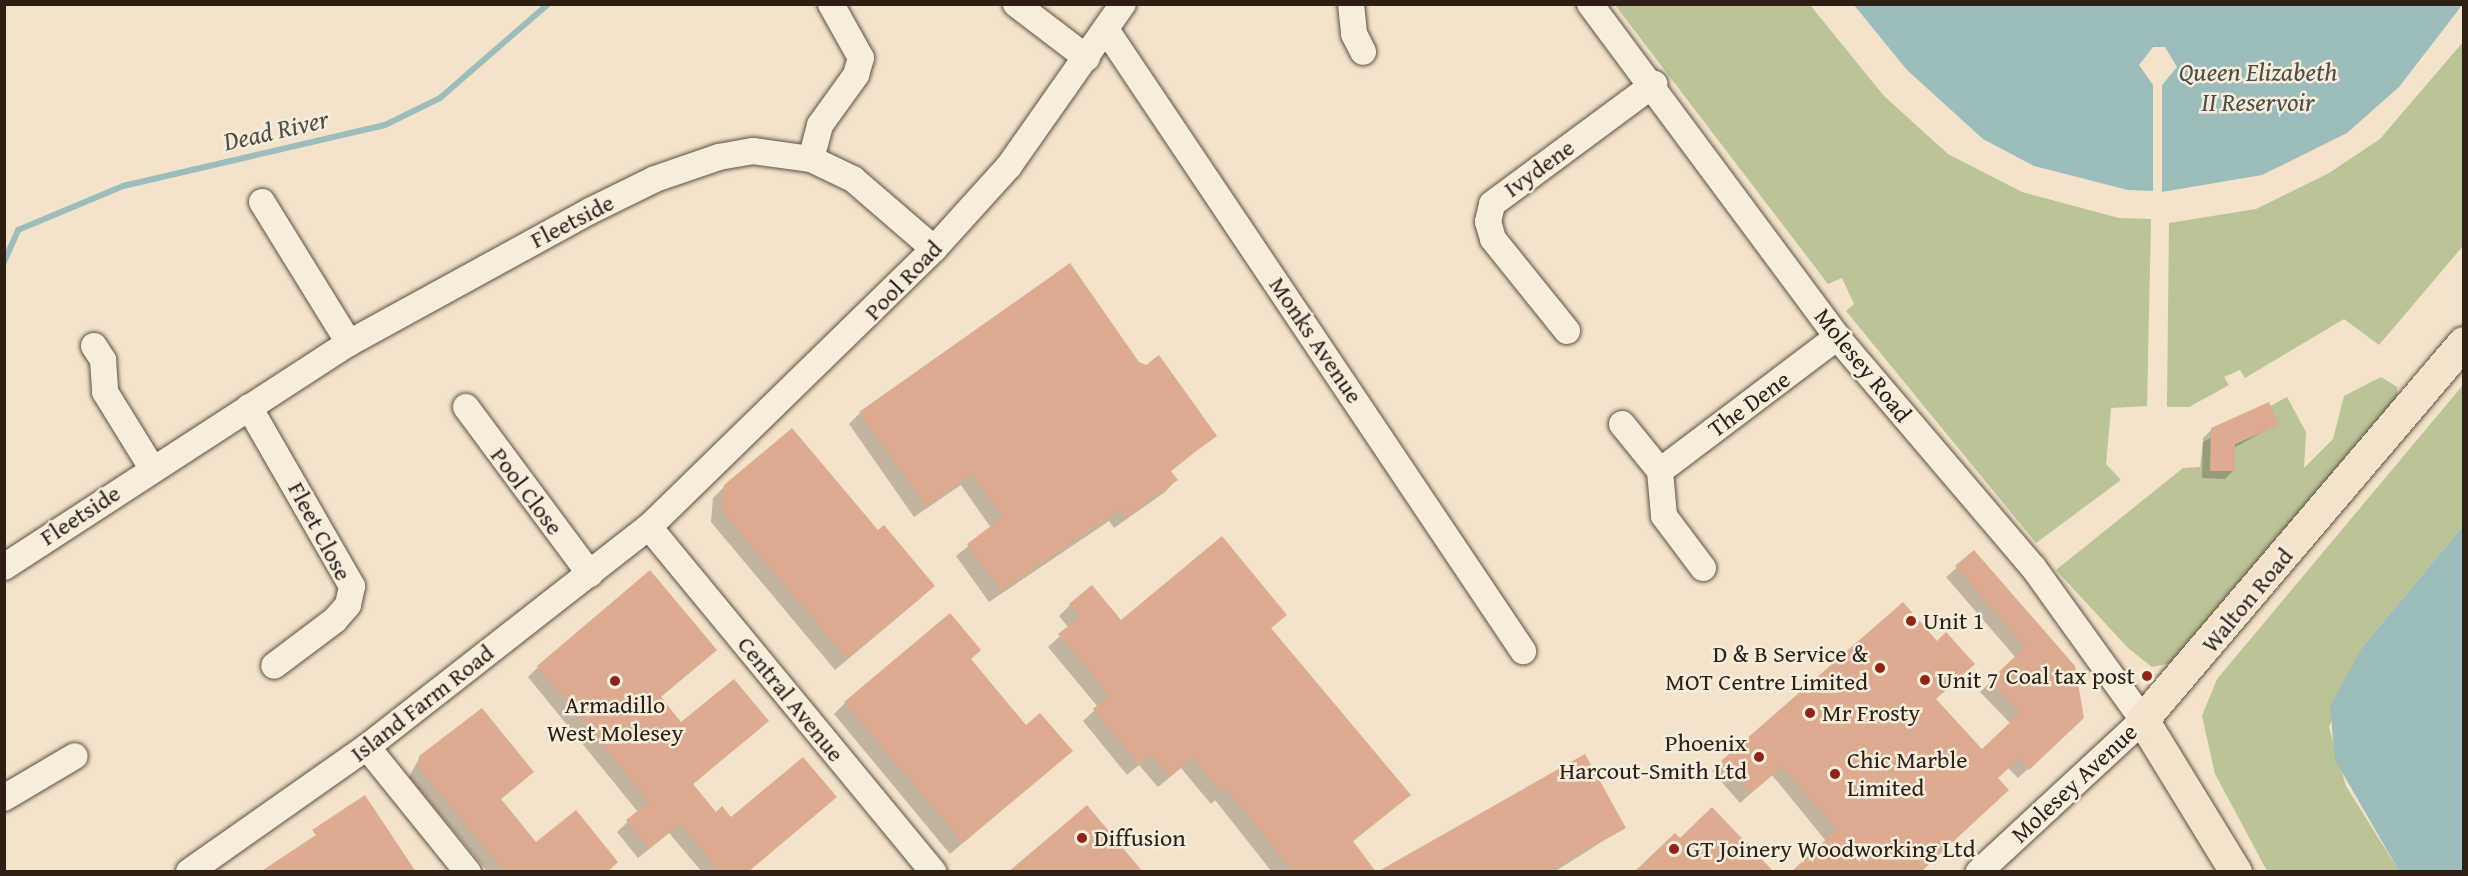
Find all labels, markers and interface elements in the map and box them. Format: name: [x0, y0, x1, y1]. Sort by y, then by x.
water label: Queen Elizabeth II Reservoir: [2179, 56, 2337, 118]
water label: Dead River: [220, 103, 332, 157]
street label: Ivydene: [1498, 133, 1580, 203]
street label: Fleetside: [525, 188, 619, 254]
street label: Pool Road: [858, 234, 948, 326]
street label: Monks Avenue: [1263, 271, 1369, 409]
street label: Molesey Road: [1808, 302, 1918, 428]
street label: The Dene: [1702, 365, 1796, 443]
street label: Pool Close: [485, 442, 569, 540]
street label: Fleet Close: [282, 477, 358, 585]
street label: Fleetside: [35, 478, 125, 552]
street label: Walton Road: [2195, 542, 2299, 658]
place label: Unit 1: [1923, 607, 1984, 635]
marker: Unit 1: [1904, 614, 1918, 628]
street label: Central Avenue: [732, 630, 850, 768]
street label: Island Farm Road: [345, 638, 499, 768]
place label: D & B Service & MOT Centre Limited: [1665, 640, 1868, 696]
marker: D & B Service & MOT Centre Limited: [1873, 661, 1887, 675]
place label: Coal tax post: [2006, 662, 2135, 690]
place label: Unit 7: [1937, 666, 1998, 694]
marker: Coal tax post: [2140, 669, 2154, 683]
marker: Unit 7: [1918, 673, 1932, 687]
marker: Armadillo West Molesey: [608, 674, 622, 688]
place label: Armadillo West Molesey: [547, 691, 683, 747]
place label: Mr Frosty: [1822, 699, 1920, 727]
marker: Mr Frosty: [1803, 706, 1817, 720]
street label: Molesey Avenue: [2005, 717, 2143, 849]
place label: Phoenix Harcout-Smith Ltd: [1559, 729, 1747, 785]
place label: Chic Marble Limited: [1847, 746, 1968, 802]
marker: Phoenix Harcout-Smith Ltd: [1752, 750, 1766, 764]
marker: Chic Marble Limited: [1828, 767, 1842, 781]
place label: Diffusion: [1094, 824, 1186, 852]
marker: Diffusion: [1075, 831, 1089, 845]
place label: GT Joinery Woodworking Ltd: [1686, 835, 1975, 863]
marker: GT Joinery Woodworking Ltd: [1667, 842, 1681, 856]

